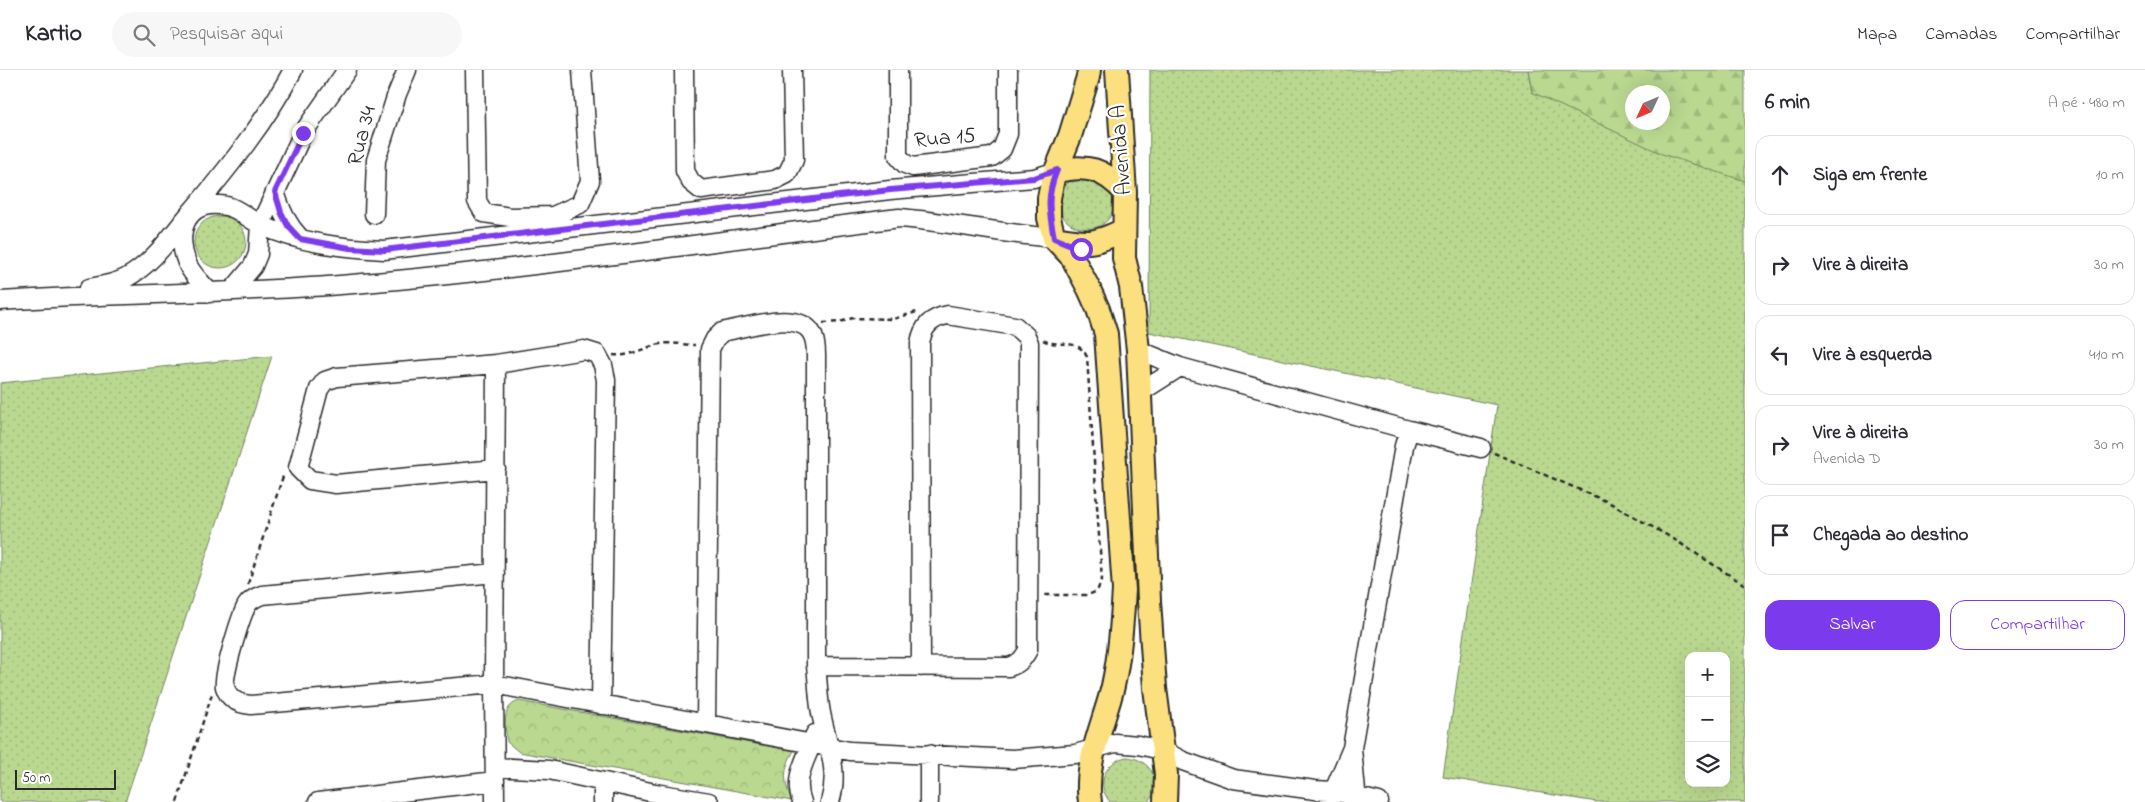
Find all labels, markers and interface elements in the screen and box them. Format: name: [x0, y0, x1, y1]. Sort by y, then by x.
search box: [112, 12, 462, 57]
text: Kartio: [25, 17, 82, 52]
icon: search: [130, 21, 158, 49]
text: Pesquisar aqui: [170, 21, 283, 48]
text: Mapa: [1857, 22, 1897, 48]
text: Camadas: [1925, 22, 1998, 48]
text: Compartilhar: [2026, 22, 2120, 48]
north arrow: [1625, 85, 1670, 130]
text: 6 min: [1765, 88, 1810, 118]
text: A pé · 480 m: [2048, 91, 2125, 115]
street label: Rua 34: [340, 103, 386, 169]
street label: Avenida A: [1103, 104, 1141, 196]
street label: Rua 15: [913, 120, 977, 158]
route end: [292, 122, 315, 145]
icon: ahead: [1766, 161, 1794, 189]
text: Siga em frente: [1813, 162, 1927, 189]
text: 10 m: [2096, 163, 2124, 187]
route start: [1070, 238, 1093, 261]
icon: right: [1766, 251, 1794, 279]
text: Vire à direita: [1813, 252, 1908, 279]
text: 30 m: [2094, 253, 2124, 277]
icon: left: [1766, 341, 1794, 369]
text: Vire à esquerda: [1813, 342, 1932, 369]
text: 410 m: [2089, 343, 2124, 367]
text: Vire à direita: [1813, 420, 1908, 447]
icon: right: [1766, 431, 1794, 459]
text: 30 m: [2094, 433, 2124, 457]
text: Avenida D: [1813, 447, 1881, 471]
icon: arrive: [1766, 521, 1794, 549]
text: Chegada ao destino: [1813, 522, 1968, 549]
button: Salvar: [1765, 600, 1940, 650]
button: Compartilhar: [1950, 600, 2125, 650]
map controls: [1685, 652, 1730, 787]
button: +: [1685, 652, 1730, 697]
button: −: [1685, 697, 1730, 742]
button: layers: [1685, 742, 1730, 787]
scale bar: [15, 767, 116, 790]
text: 50 m: [22, 768, 50, 789]

